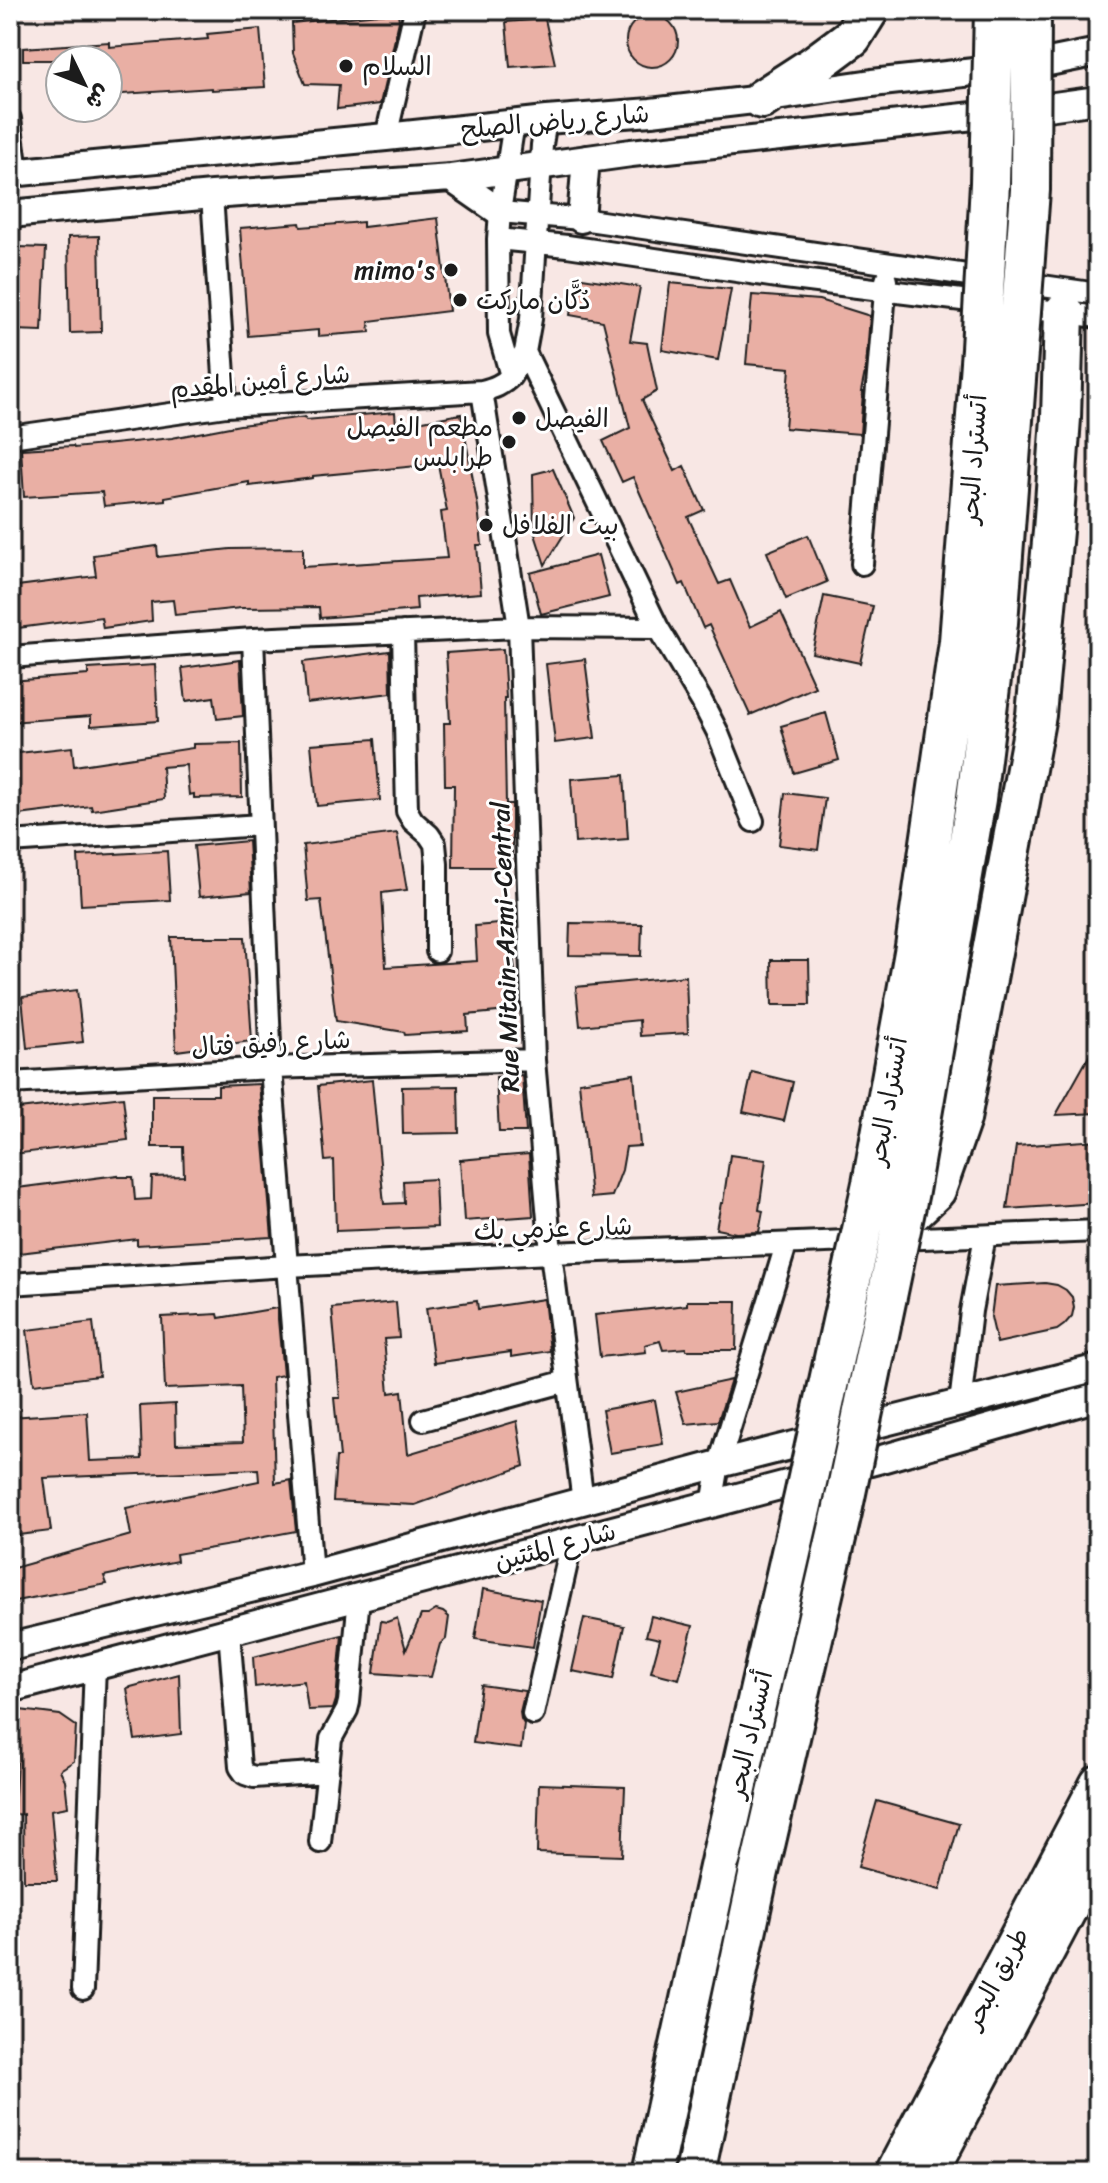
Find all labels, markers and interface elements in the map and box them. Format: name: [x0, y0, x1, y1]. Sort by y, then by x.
place label: السلام: [362, 43, 432, 89]
north arrow: [44, 44, 124, 124]
marker: السلام: [337, 57, 355, 75]
text: ش: [76, 75, 121, 119]
street label: شارع رياض الصلح: [459, 90, 651, 152]
place label: mimo's: [354, 247, 435, 293]
marker: mimo's: [442, 261, 460, 279]
place label: دُكَّان ماركت: [476, 277, 591, 323]
marker: دُكَّان ماركت: [451, 291, 469, 309]
street label: شارع أمين المقدم: [168, 350, 352, 412]
street label: أتستراد البحر: [945, 392, 1001, 527]
place label: الفيصل: [535, 395, 609, 441]
place label: مطعم الفيصل طرابلس: [347, 404, 493, 480]
marker: الفيصل: [510, 409, 528, 427]
marker: مطعم الفيصل طرابلس: [500, 433, 518, 451]
place label: بيت الفلافل: [502, 502, 619, 548]
marker: بيت الفلافل: [477, 516, 495, 534]
street label: Rue Mitain-Azmi-Central: [477, 800, 533, 1093]
street label: شارع رفيق فتال: [190, 1016, 352, 1070]
street label: أتستراد البحر: [853, 1032, 921, 1171]
street label: شارع عزمي بك: [473, 1202, 633, 1254]
street label: شارع المئتين: [489, 1508, 621, 1584]
street label: أتستراد البحر: [712, 1665, 786, 1804]
street label: طريق البحر: [949, 1919, 1042, 2039]

